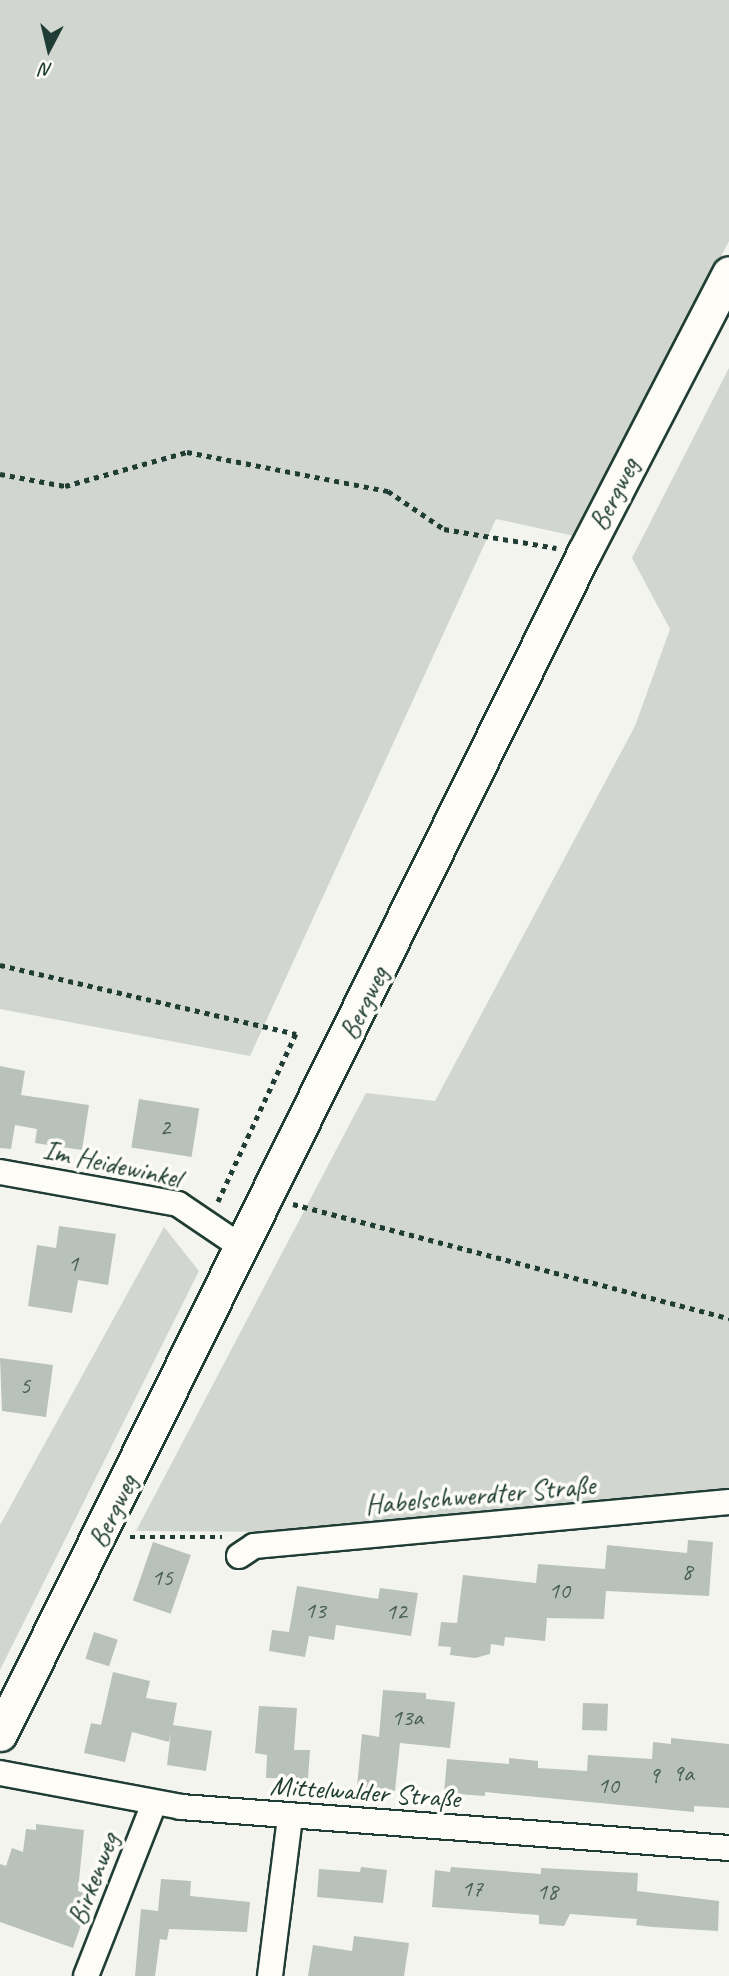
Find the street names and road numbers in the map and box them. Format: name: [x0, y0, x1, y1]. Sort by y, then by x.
street label: Bergweg: [582, 452, 646, 536]
street label: Bergweg: [332, 961, 396, 1045]
street label: Im Heidewinkel: [40, 1133, 184, 1195]
street label: Habelschwerdter Straße: [363, 1468, 597, 1522]
street label: Bergweg: [81, 1469, 145, 1553]
street label: Mittelwalder Straße: [268, 1769, 462, 1815]
street label: Birkenweg: [60, 1828, 126, 1930]

